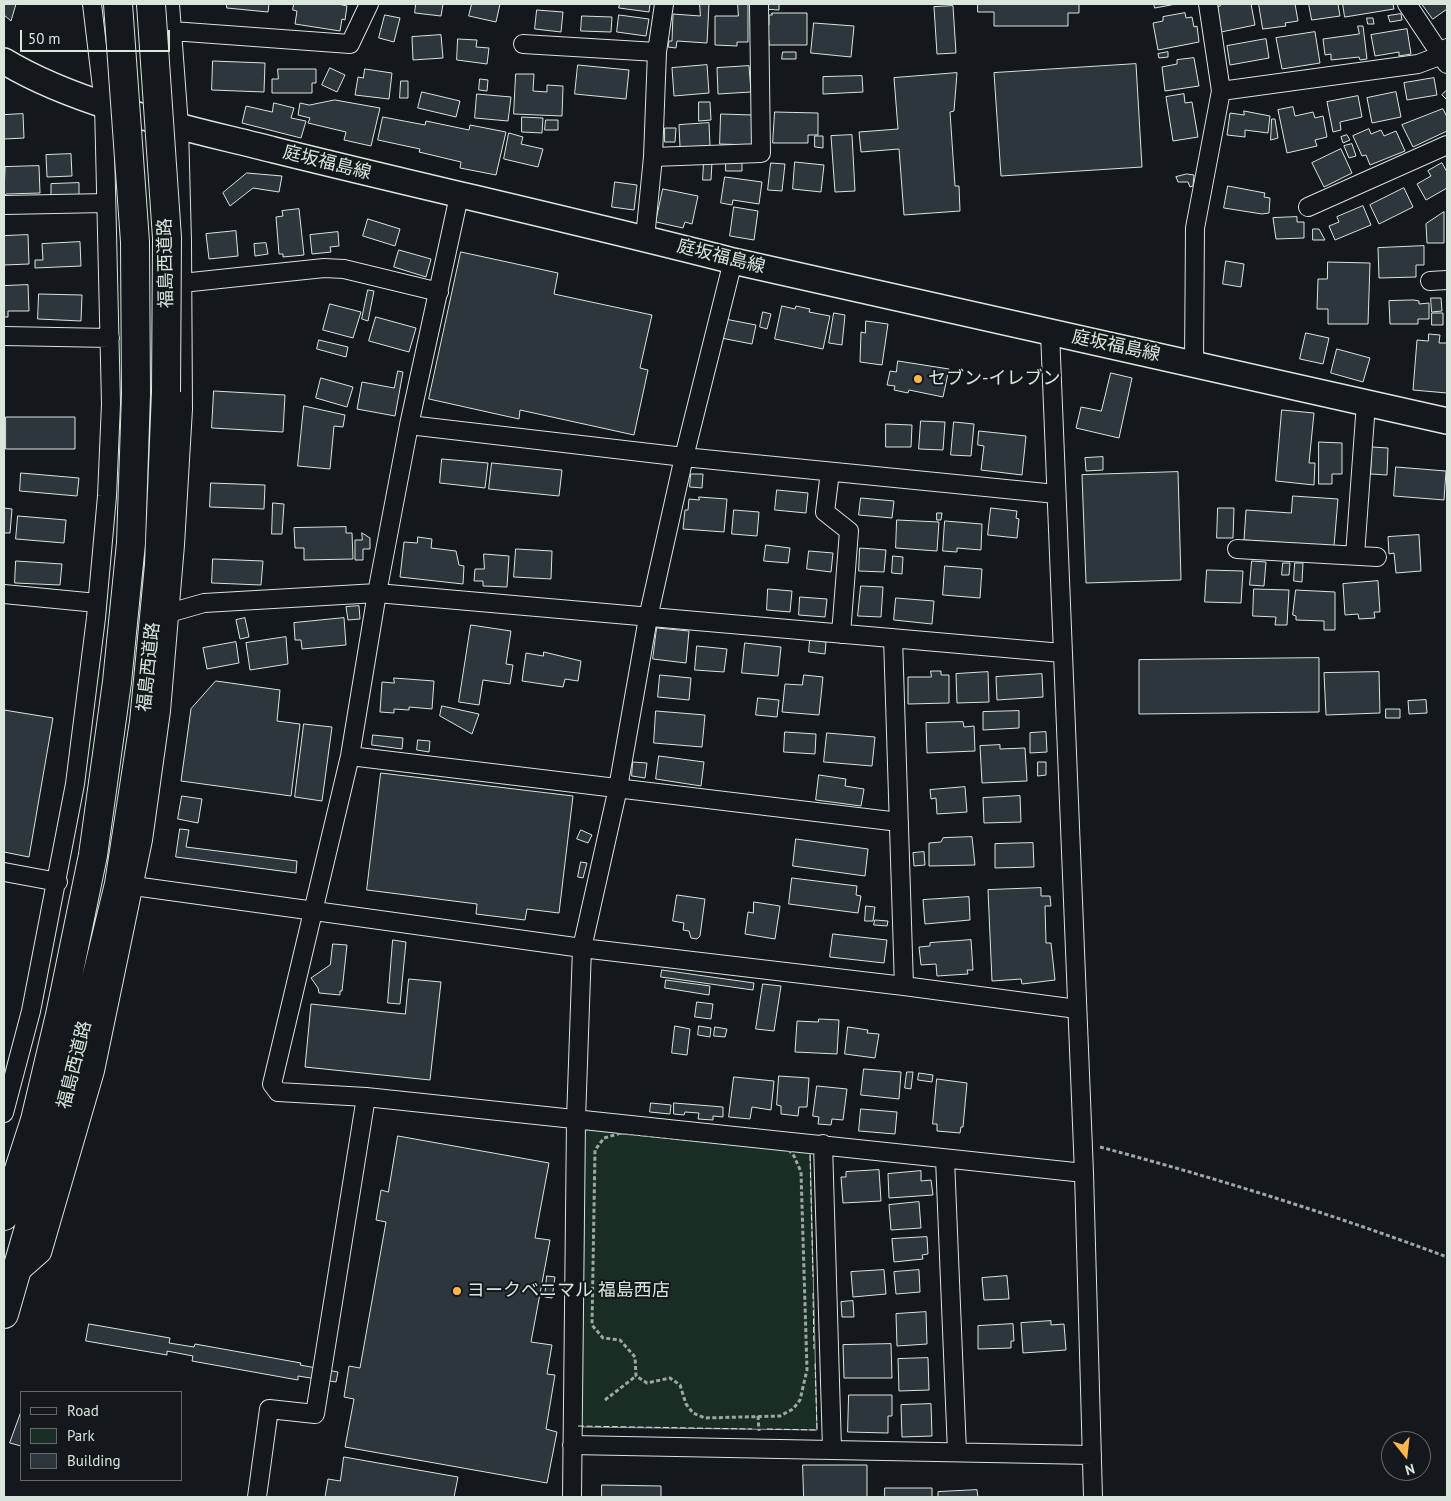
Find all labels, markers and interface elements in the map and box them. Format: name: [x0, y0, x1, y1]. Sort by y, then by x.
scale bar: [22, 20, 172, 52]
text: 50 m: [28, 29, 61, 48]
street label: 庭坂福島線: [281, 142, 373, 184]
street label: 福島西道路: [154, 218, 178, 308]
street label: 庭坂福島線: [675, 236, 767, 278]
street label: 庭坂福島線: [1070, 326, 1162, 366]
place label: セブン-イレブン: [928, 368, 1060, 390]
marker: セブン-イレブン: [912, 373, 924, 385]
street label: 福島西道路: [134, 621, 164, 713]
street label: 福島西道路: [54, 1019, 96, 1111]
place label: ヨークベニマル 福島西店: [467, 1280, 670, 1302]
marker: ヨークベニマル 福島西店: [451, 1285, 463, 1297]
legend: [20, 1391, 182, 1481]
text: Road: [67, 1401, 99, 1420]
text: Park: [67, 1426, 95, 1445]
north arrow: [1381, 1431, 1431, 1481]
text: Building: [67, 1451, 121, 1470]
text: N: [1403, 1460, 1417, 1479]

